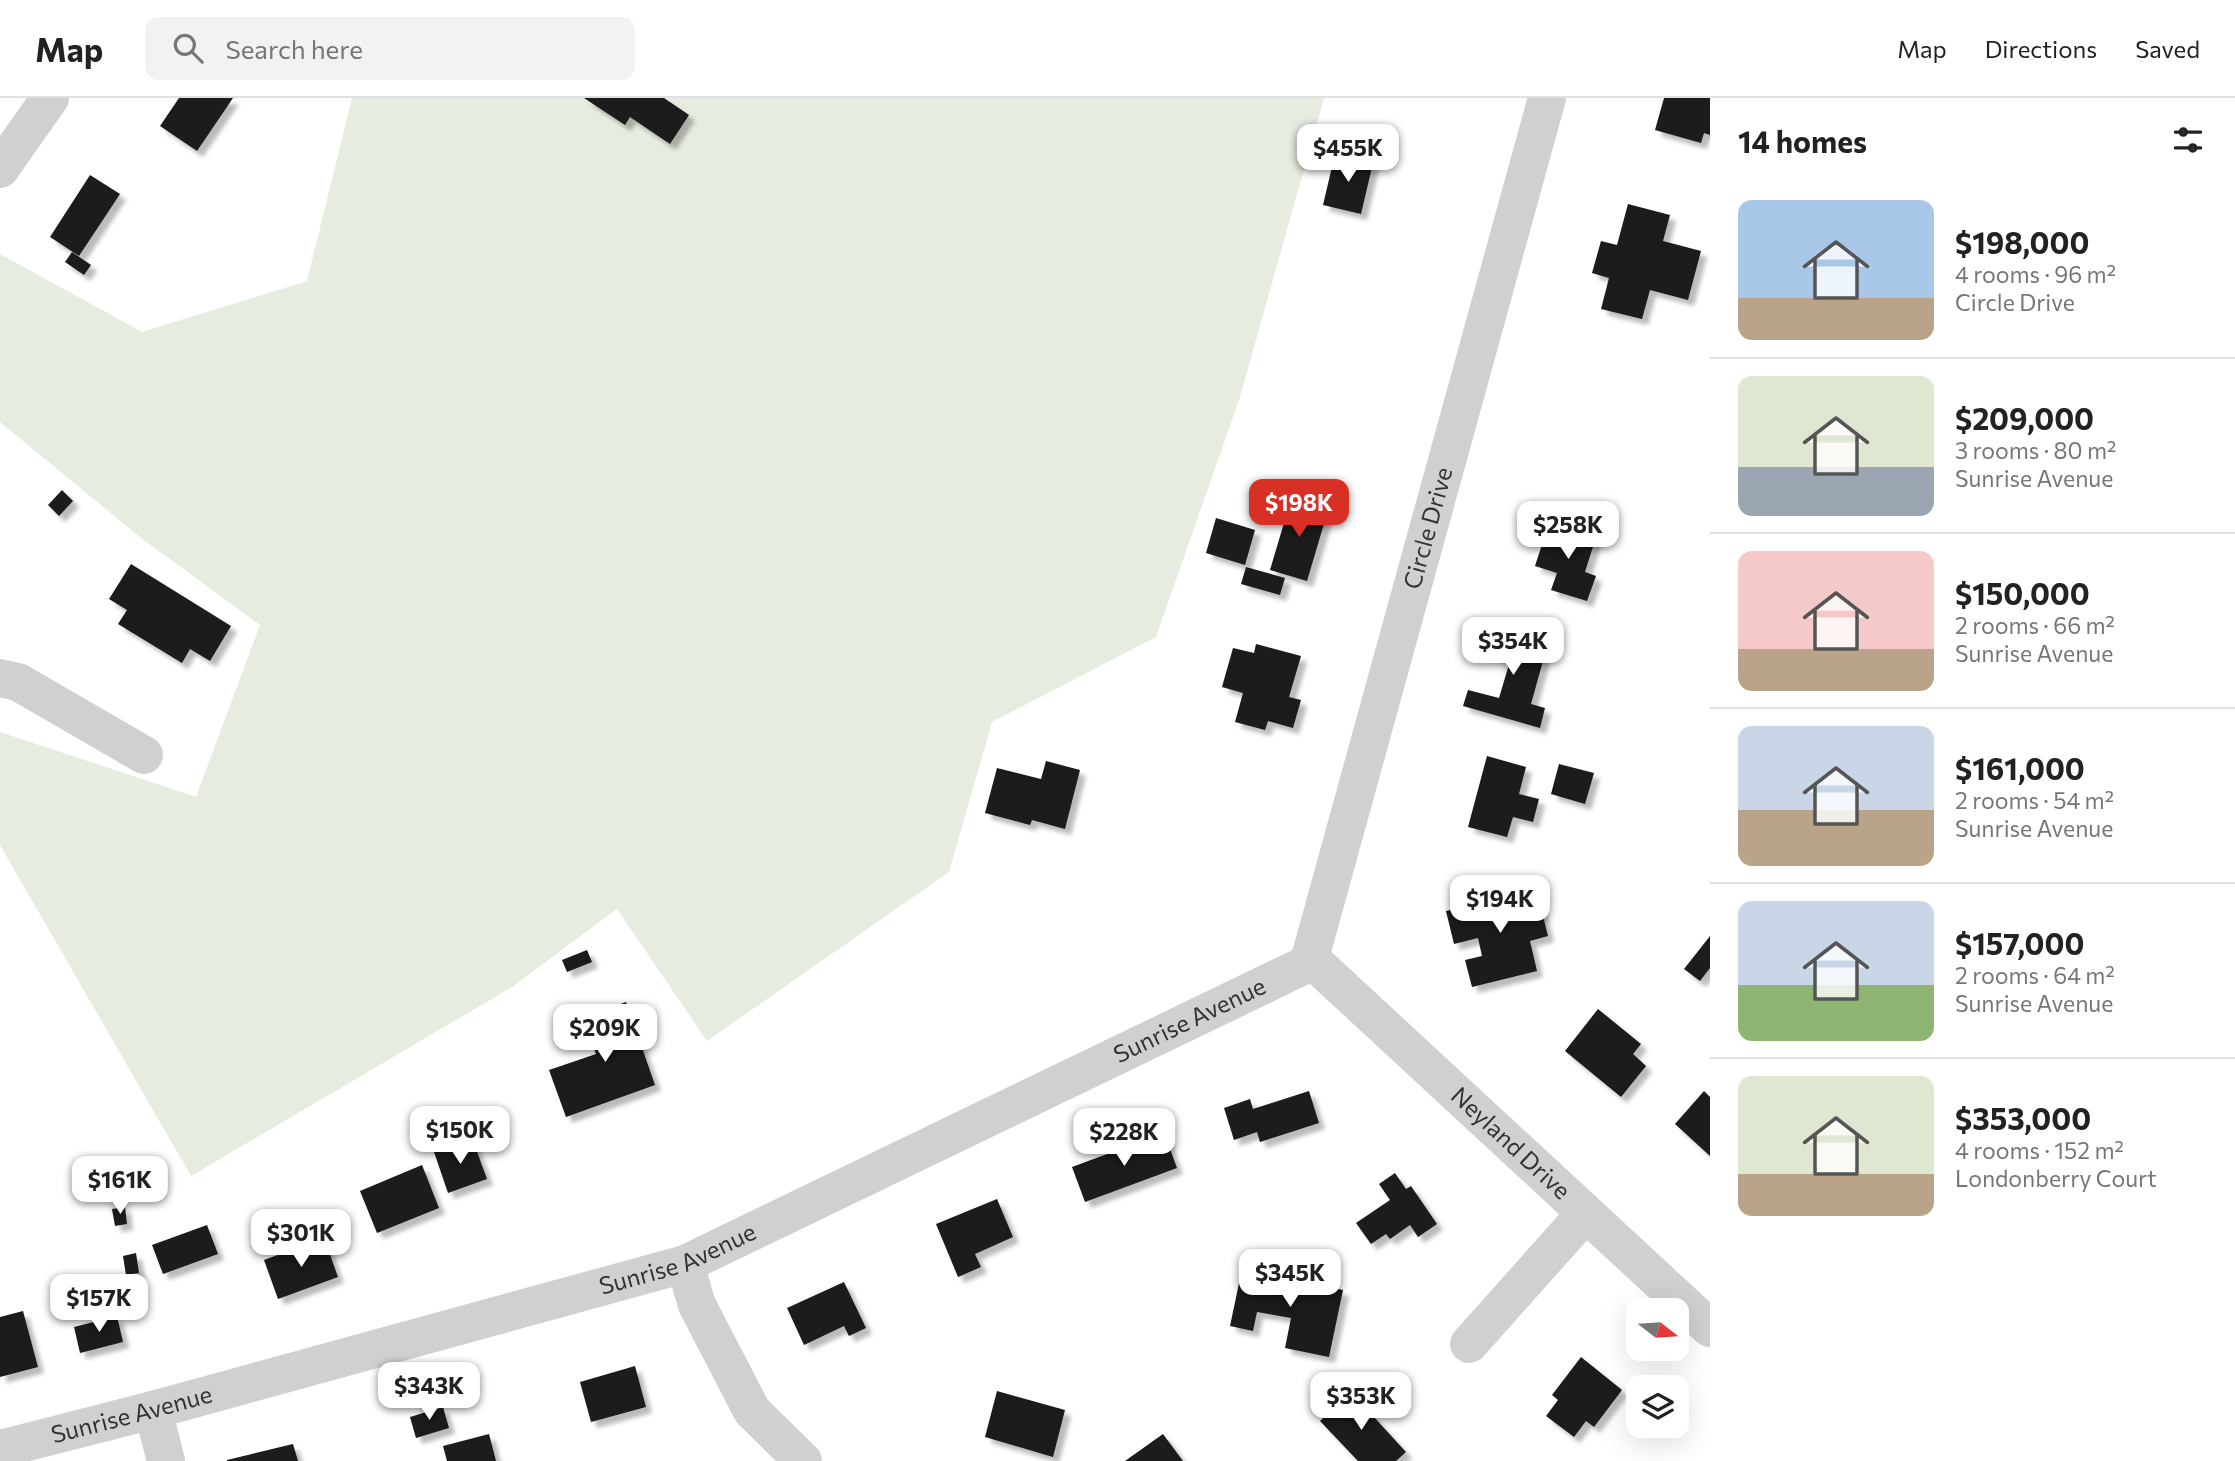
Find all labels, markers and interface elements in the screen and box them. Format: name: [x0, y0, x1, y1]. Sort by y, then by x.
search box: [145, 17, 635, 80]
text: Map: [35, 28, 103, 69]
icon: search: [169, 29, 207, 67]
text: Search here: [225, 33, 363, 64]
text: Map: [1897, 34, 1947, 63]
text: Directions: [1985, 34, 2097, 63]
text: Saved: [2135, 34, 2200, 63]
icon: filters: [2169, 121, 2207, 159]
text: 14 homes: [1738, 122, 1867, 159]
pin: $455K: [1299, 125, 1397, 184]
text: $455K: [1313, 133, 1383, 161]
text: $198,000: [1955, 223, 2089, 260]
icon: home: [1794, 228, 1878, 312]
text: 4 rooms · 96 m²: [1955, 260, 2116, 288]
text: Circle Drive: [1955, 288, 2075, 316]
text: $209,000: [1955, 399, 2094, 436]
icon: home: [1794, 404, 1878, 488]
text: 3 rooms · 80 m²: [1955, 436, 2116, 464]
street label: Circle Drive: [1396, 464, 1458, 592]
text: Sunrise Avenue: [1955, 464, 2113, 492]
pin: $198K: [1250, 480, 1348, 539]
text: $198K: [1265, 488, 1333, 516]
pin: $258K: [1519, 502, 1617, 561]
text: $258K: [1533, 510, 1603, 538]
text: $150,000: [1955, 574, 2090, 611]
icon: home: [1794, 579, 1878, 663]
text: 2 rooms · 66 m²: [1955, 611, 2115, 639]
pin: $354K: [1464, 618, 1562, 677]
text: $354K: [1478, 626, 1548, 654]
text: Sunrise Avenue: [1955, 639, 2113, 667]
text: $161,000: [1955, 749, 2085, 786]
icon: home: [1794, 754, 1878, 838]
text: 2 rooms · 54 m²: [1955, 786, 2114, 814]
text: Sunrise Avenue: [1955, 814, 2113, 842]
pin: $194K: [1451, 876, 1549, 935]
text: $194K: [1466, 884, 1534, 912]
text: $157,000: [1955, 924, 2084, 961]
icon: home: [1794, 929, 1878, 1013]
text: 2 rooms · 64 m²: [1955, 961, 2115, 989]
street label: Sunrise Avenue: [1108, 970, 1270, 1068]
text: Sunrise Avenue: [1955, 989, 2113, 1017]
pin: $209K: [556, 1004, 654, 1064]
text: $209K: [569, 1013, 641, 1041]
street label: Neyland Drive: [1446, 1080, 1577, 1204]
text: $353,000: [1955, 1099, 2091, 1136]
icon: home: [1794, 1104, 1878, 1188]
pin: $150K: [411, 1107, 509, 1166]
pin: $228K: [1075, 1108, 1173, 1168]
text: $150K: [426, 1115, 494, 1143]
text: $228K: [1089, 1117, 1159, 1145]
text: 4 rooms · 152 m²: [1955, 1136, 2124, 1164]
pin: $161K: [71, 1156, 169, 1216]
text: Londonberry Court: [1955, 1164, 2157, 1192]
text: $161K: [88, 1165, 152, 1193]
pin: $301K: [252, 1210, 350, 1269]
street label: Sunrise Avenue: [596, 1216, 760, 1300]
text: $301K: [267, 1218, 335, 1246]
pin: $345K: [1241, 1250, 1339, 1309]
text: $345K: [1255, 1258, 1325, 1286]
pin: $157K: [50, 1274, 148, 1334]
text: $157K: [66, 1283, 132, 1311]
north arrow: [1626, 1298, 1689, 1362]
map controls: [1626, 1298, 1689, 1438]
pin: $343K: [380, 1362, 478, 1422]
text: $343K: [394, 1371, 464, 1399]
pin: $353K: [1312, 1372, 1410, 1432]
button: layers: [1626, 1375, 1689, 1438]
street label: Sunrise Avenue: [48, 1378, 215, 1448]
text: $353K: [1326, 1381, 1396, 1409]

